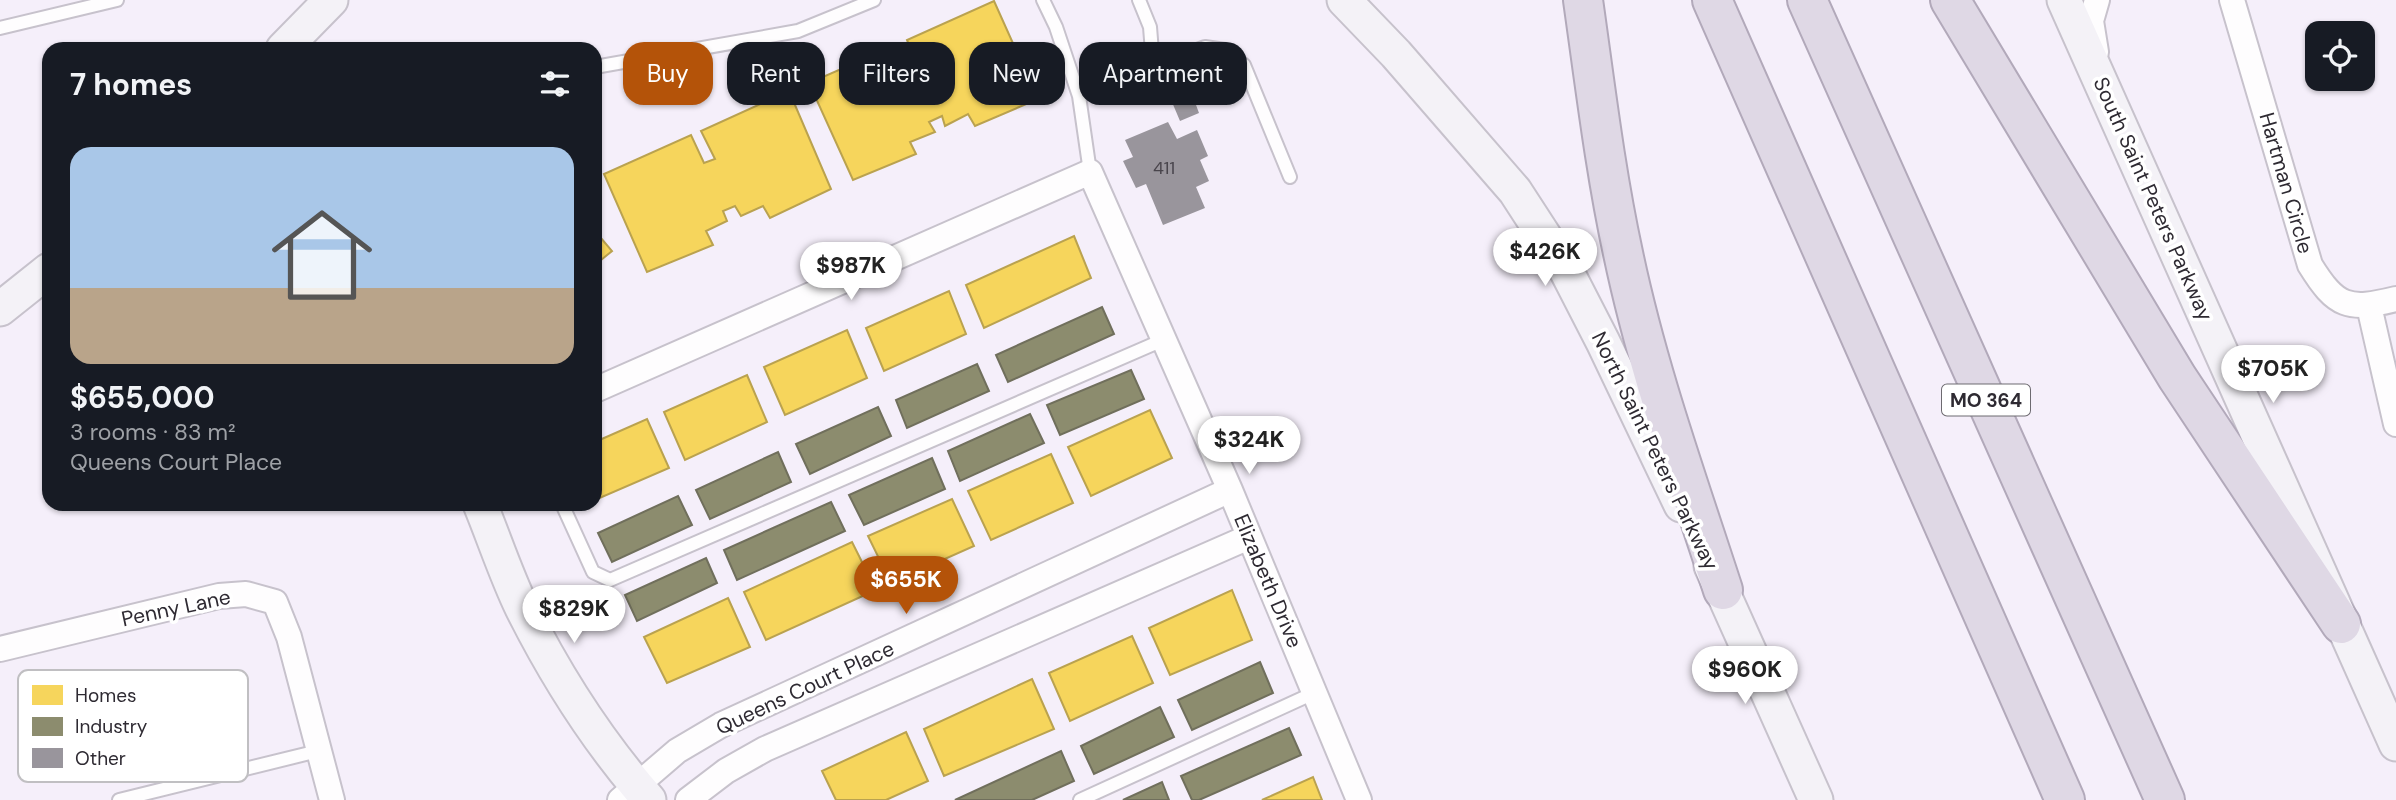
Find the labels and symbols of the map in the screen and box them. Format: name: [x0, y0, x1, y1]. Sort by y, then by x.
street label: South Saint Peters Parkway: [2087, 73, 2220, 326]
street label: Hartman Circle: [2252, 109, 2320, 257]
house number: 411: [1153, 156, 1175, 180]
pin: $426K: [1496, 229, 1594, 288]
pin: $987K: [802, 243, 900, 302]
street label: North Saint Peters Parkway: [1585, 327, 1725, 575]
pin: $705K: [2224, 346, 2322, 405]
road number: MO 364: [1942, 384, 2030, 416]
pin: $324K: [1200, 416, 1298, 476]
street label: Elizabeth Drive: [1227, 510, 1309, 652]
pin: $655K: [857, 556, 955, 616]
street label: Penny Lane: [119, 583, 233, 633]
pin: $829K: [525, 586, 623, 645]
street label: Queens Court Place: [711, 634, 899, 742]
pin: $960K: [1696, 646, 1794, 706]
legend: [18, 670, 248, 782]
text: Homes: [75, 683, 136, 708]
text: Industry: [75, 714, 148, 739]
text: Other: [75, 746, 126, 771]

